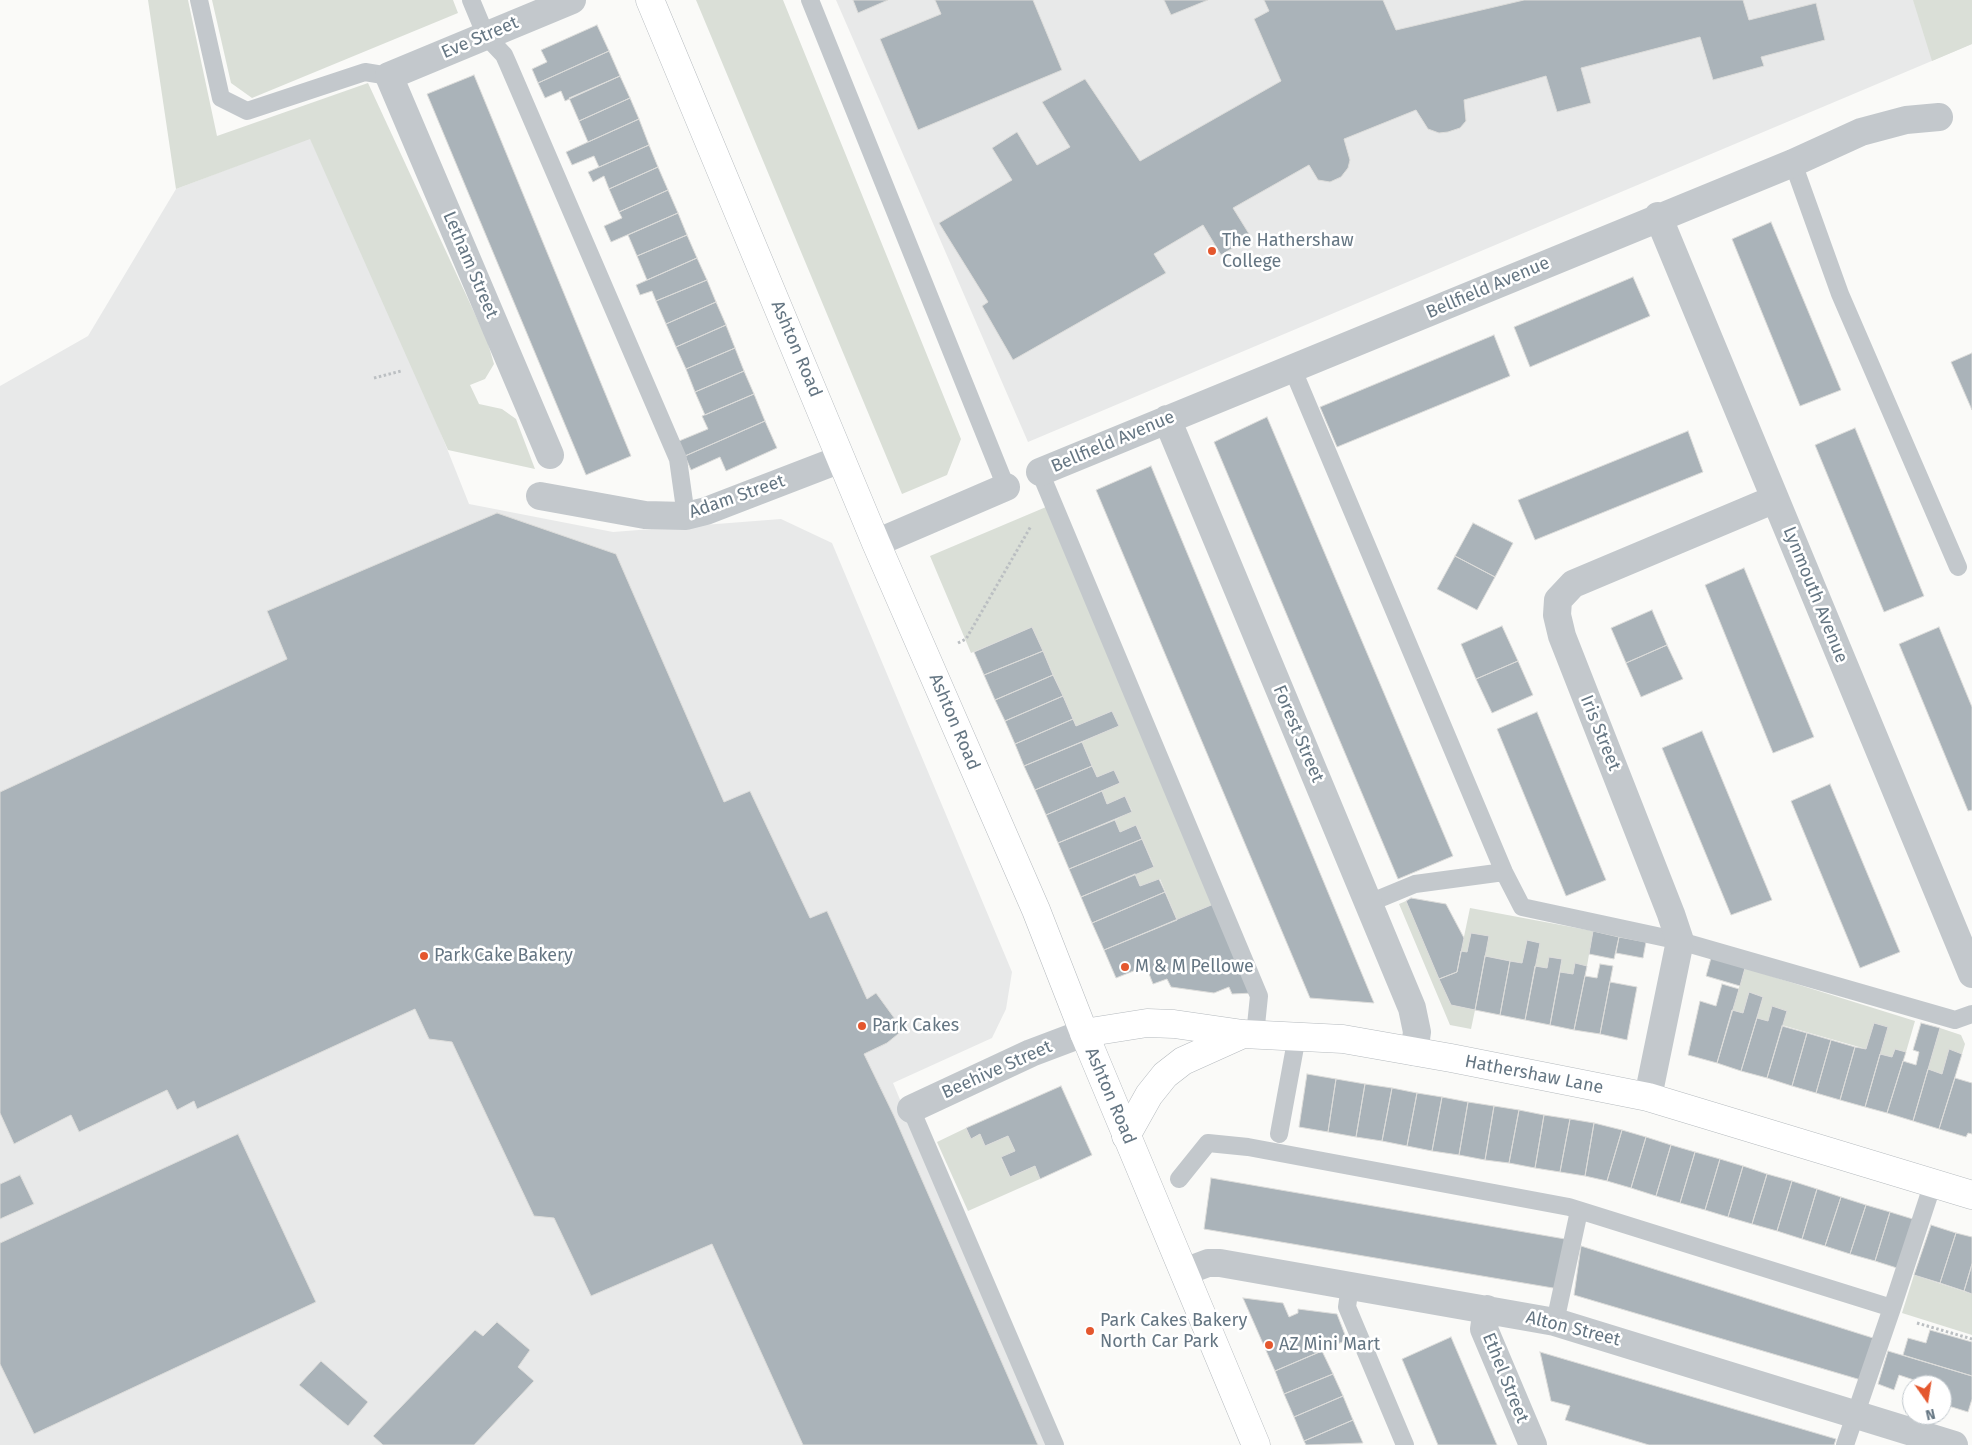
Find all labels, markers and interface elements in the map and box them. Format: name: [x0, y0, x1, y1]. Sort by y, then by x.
street label: Eve Street: [438, 12, 522, 64]
street label: Letham Street: [438, 208, 502, 322]
place label: The Hathershaw College: [1222, 230, 1354, 272]
marker: The Hathershaw College: [1206, 245, 1218, 257]
street label: Bellfield Avenue: [1423, 252, 1553, 324]
street label: Ashton Road: [766, 297, 826, 401]
street label: Bellfield Avenue: [1048, 406, 1178, 478]
street label: Adam Street: [686, 471, 788, 523]
street label: Lynmouth Avenue: [1778, 524, 1852, 666]
street label: Ashton Road: [924, 670, 984, 774]
street label: Forest Street: [1268, 682, 1328, 786]
street label: Iris Street: [1575, 692, 1625, 774]
place label: Park Cake Bakery: [434, 945, 573, 967]
marker: Park Cake Bakery: [418, 950, 430, 962]
place label: M & M Pellowe: [1135, 956, 1254, 978]
marker: M & M Pellowe: [1119, 961, 1131, 973]
place label: Park Cakes: [872, 1015, 959, 1037]
marker: Park Cakes: [856, 1020, 868, 1032]
street label: Beehive Street: [939, 1036, 1055, 1104]
street label: Ashton Road: [1080, 1044, 1140, 1148]
street label: Hathershaw Lane: [1463, 1051, 1605, 1099]
street label: Alton Street: [1524, 1307, 1622, 1351]
place label: Park Cakes Bakery North Car Park: [1100, 1310, 1247, 1352]
marker: Park Cakes Bakery North Car Park: [1084, 1325, 1096, 1337]
street label: Ethel Street: [1477, 1330, 1533, 1426]
place label: AZ Mini Mart: [1279, 1334, 1380, 1356]
marker: AZ Mini Mart: [1263, 1339, 1275, 1351]
north arrow: [1902, 1375, 1952, 1425]
text: N: [1924, 1405, 1937, 1423]

